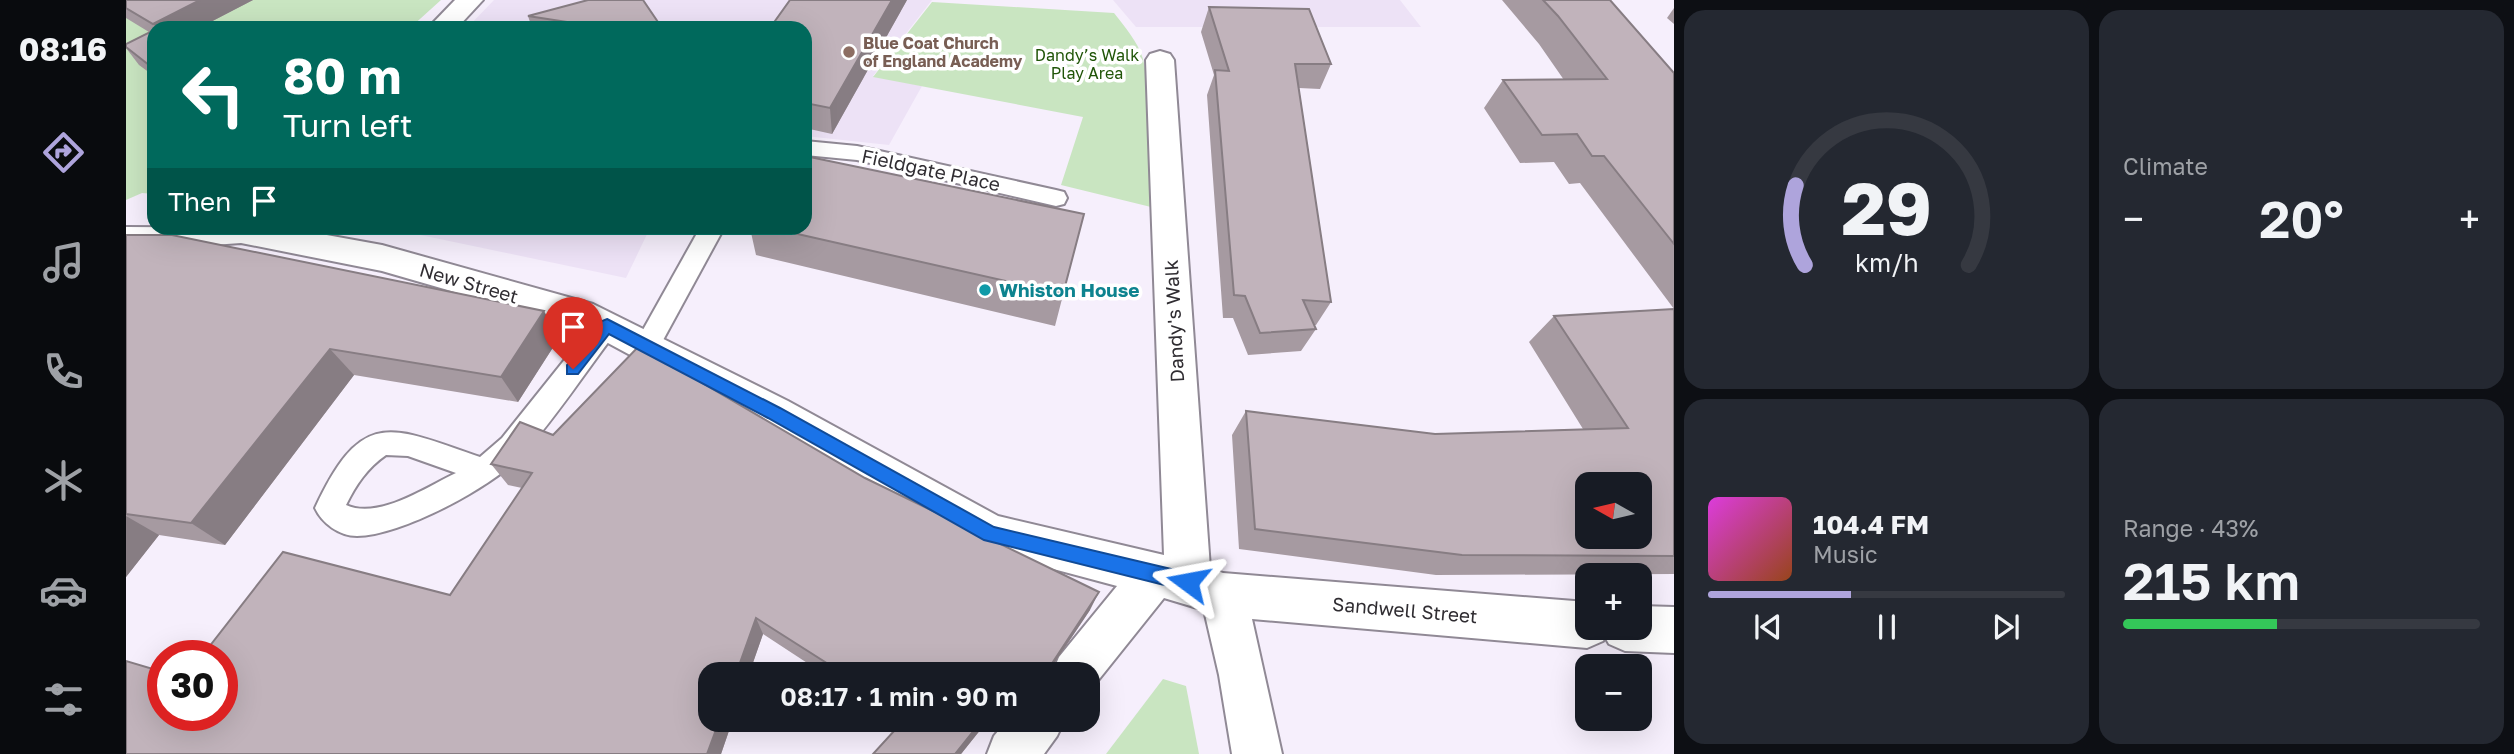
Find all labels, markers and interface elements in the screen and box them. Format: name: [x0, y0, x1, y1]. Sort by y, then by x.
text: 08:16: [19, 30, 107, 68]
place label: Blue Coat Church of England Academy: [863, 33, 1023, 71]
marker: Blue Coat Church of England Academy: [841, 44, 857, 60]
park label: Dandy’s Walk Play Area: [1035, 45, 1139, 83]
text: 80 m: [283, 46, 401, 105]
icon: left: [168, 49, 259, 140]
text: Turn left: [283, 106, 412, 144]
icon: directions: [39, 128, 88, 177]
street label: Fieldgate Place: [860, 144, 1003, 195]
text: Climate: [2123, 152, 2208, 180]
text: 29: [1841, 165, 1932, 252]
icon: arrive: [245, 182, 283, 220]
text: Then: [168, 186, 231, 217]
text: 20°: [2259, 187, 2344, 249]
text: −: [2123, 196, 2144, 241]
text: +: [2459, 196, 2480, 241]
icon: music: [39, 238, 88, 287]
text: km/h: [1855, 247, 1918, 278]
street label: New Street: [417, 257, 521, 308]
street label: Dandy's Walk: [1159, 259, 1188, 383]
place label: Whiston House: [999, 278, 1139, 301]
marker: Whiston House: [977, 282, 993, 298]
pin: [543, 297, 603, 369]
icon: arrive: [554, 308, 592, 346]
icon: phone: [39, 347, 88, 396]
icon: climate: [39, 456, 88, 505]
north arrow: [1575, 472, 1652, 550]
map controls: [1575, 472, 1652, 731]
text: 104.4 FM: [1813, 509, 1929, 540]
text: Range · 43%: [2123, 514, 2258, 542]
text: Music: [1813, 540, 1878, 568]
position arrow: [1151, 545, 1225, 619]
text: 215 km: [2123, 549, 2300, 611]
button: +: [1575, 563, 1652, 640]
icon: car: [39, 566, 88, 615]
street label: Sandwell Street: [1331, 592, 1479, 627]
icon: previous: [1749, 608, 1787, 646]
icon: pause: [1868, 608, 1906, 646]
icon: next: [1987, 608, 2025, 646]
speed limit sign: 30: [147, 640, 238, 731]
button: −: [1575, 654, 1652, 731]
icon: filters: [39, 675, 88, 724]
text: 08:17 · 1 min · 90 m: [780, 681, 1018, 712]

